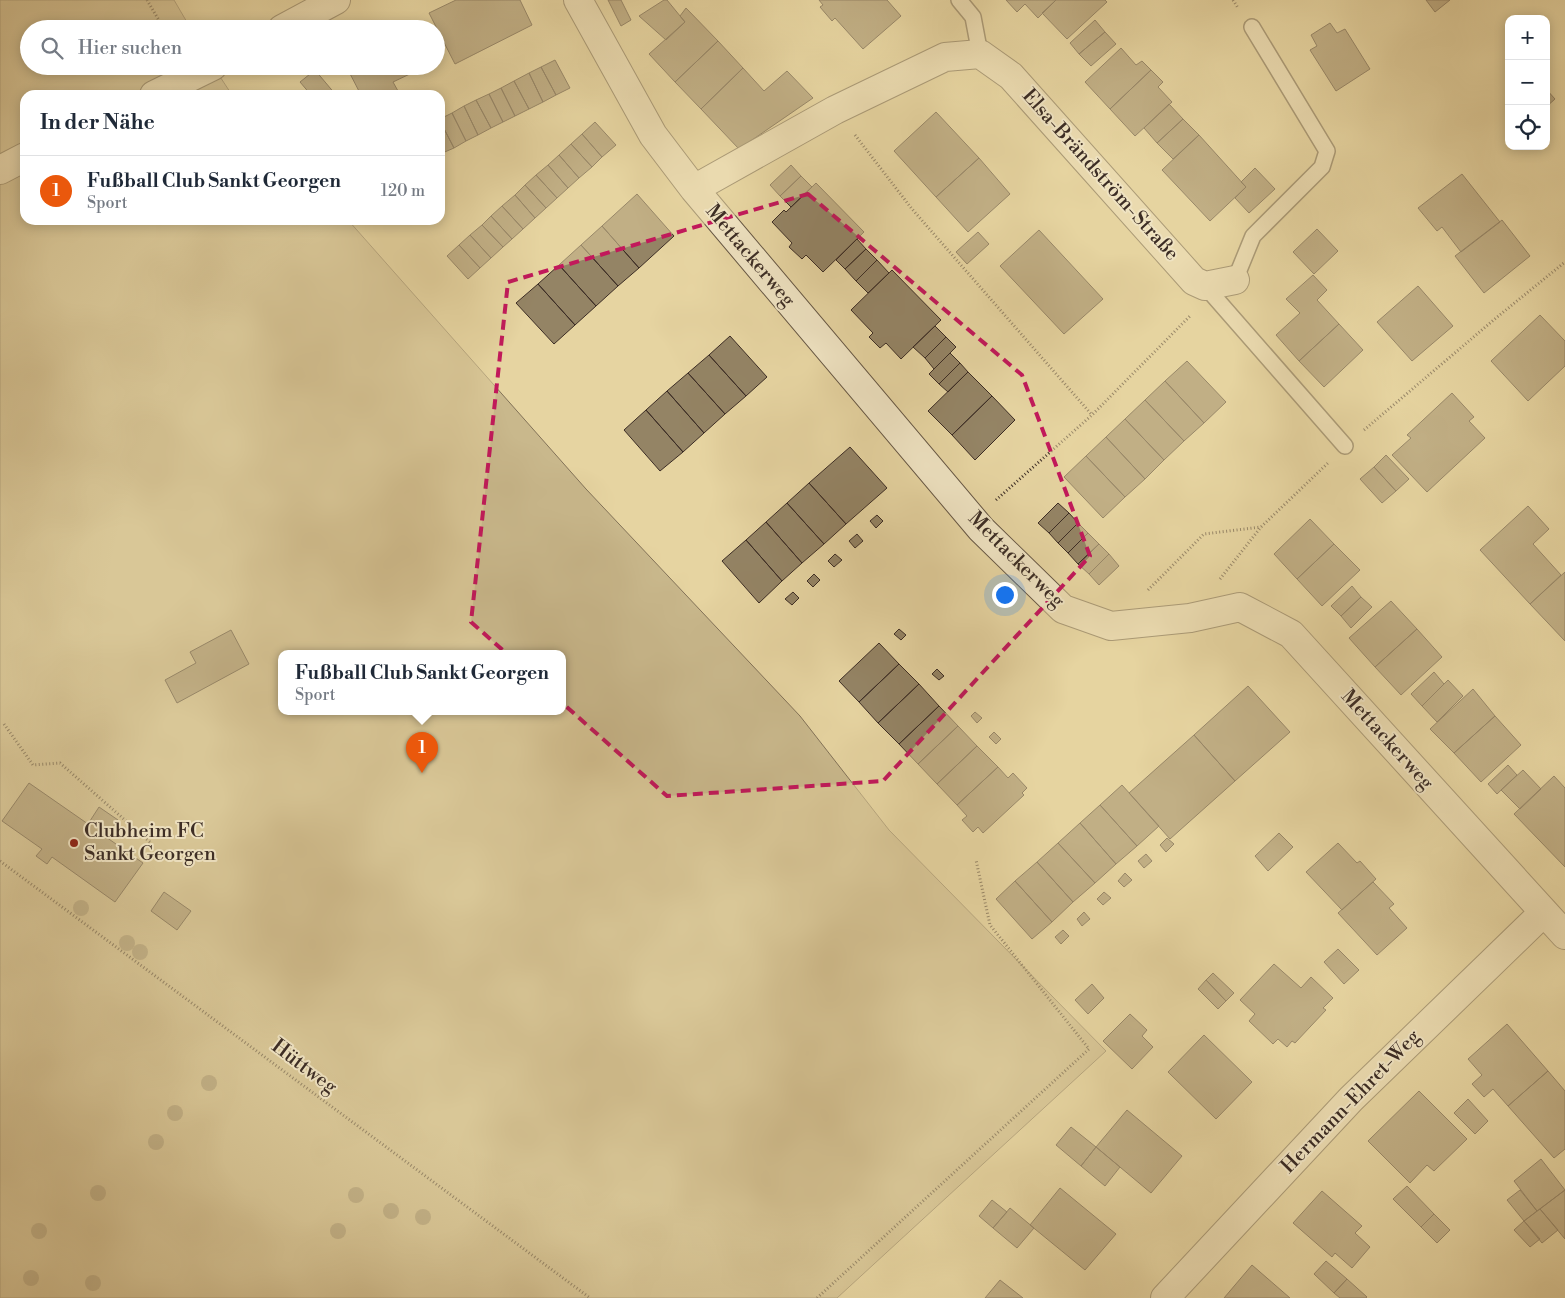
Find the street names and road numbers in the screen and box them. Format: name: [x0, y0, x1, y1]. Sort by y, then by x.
street label: Elsa-Brändström-Straße: [1016, 84, 1184, 266]
street label: Mettackerweg: [700, 200, 801, 313]
street label: Mettackerweg: [962, 506, 1070, 614]
street label: Mettackerweg: [1335, 685, 1439, 796]
street label: Hermann-Ehret-Weg: [1276, 1024, 1426, 1179]
street label: Hüttweg: [266, 1034, 342, 1100]

